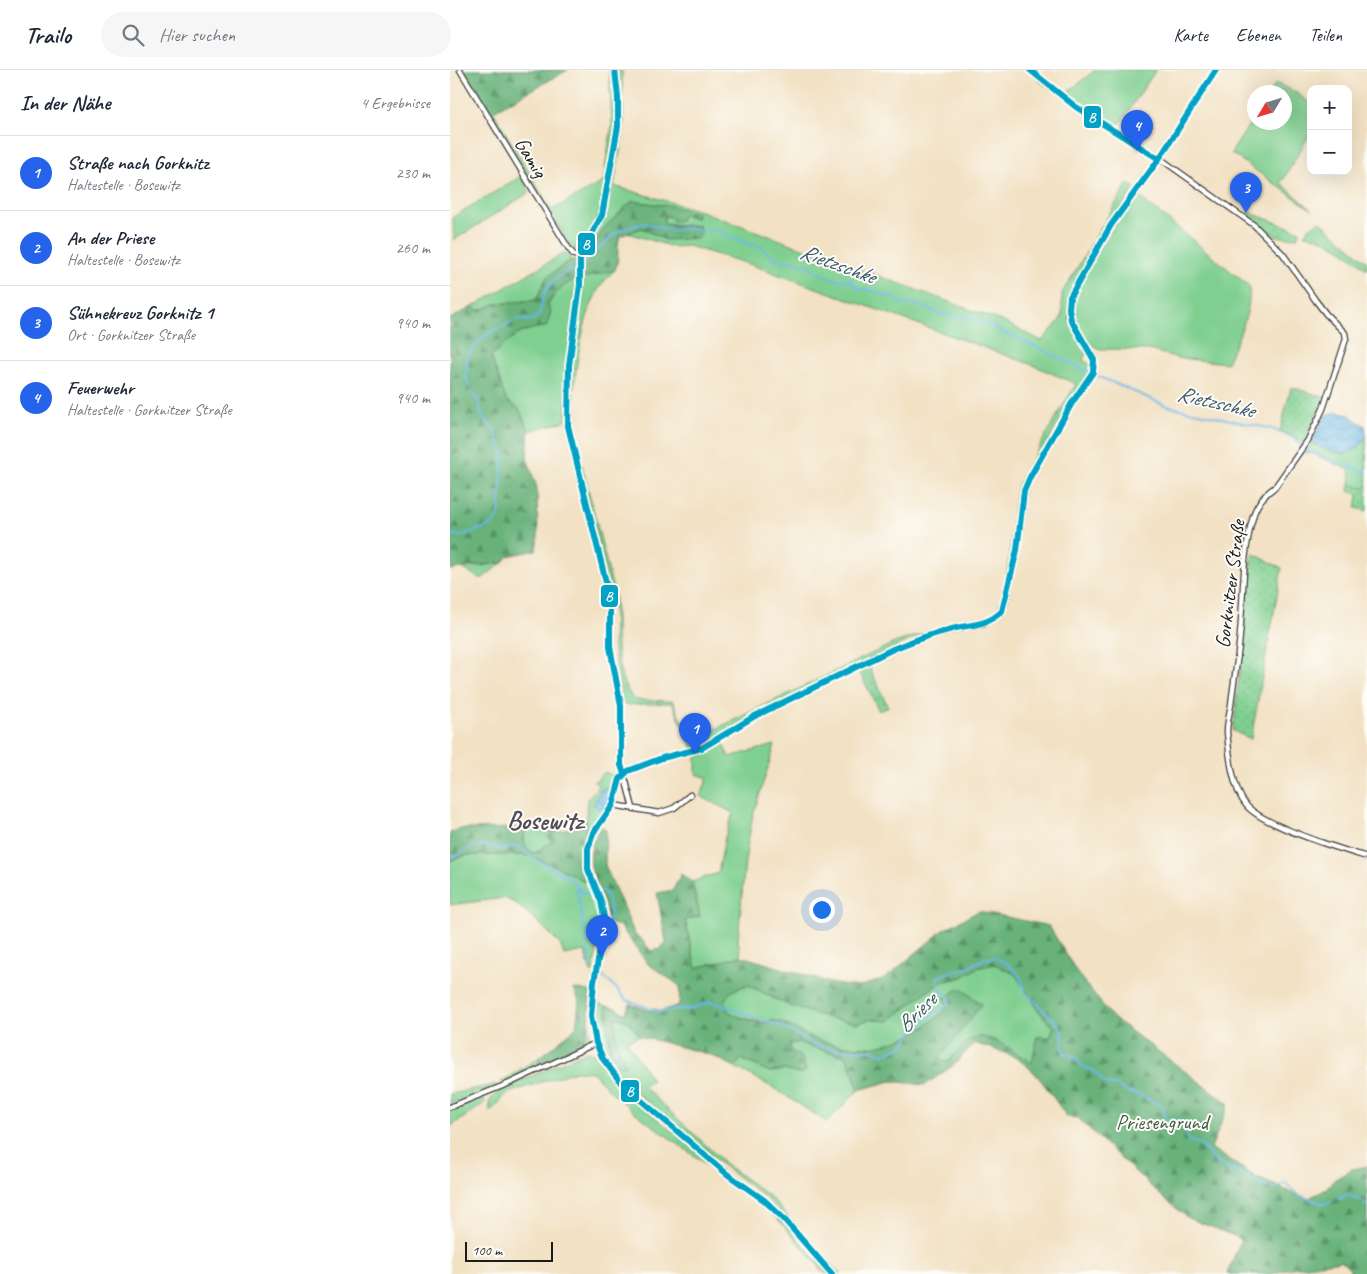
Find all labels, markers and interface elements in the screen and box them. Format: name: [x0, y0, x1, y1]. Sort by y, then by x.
search box: [101, 12, 451, 57]
text: Trailo: [25, 20, 71, 50]
icon: search: [119, 21, 147, 49]
text: Hier suchen: [159, 23, 235, 47]
text: Karte: [1173, 24, 1208, 46]
text: Ebenen: [1236, 24, 1281, 46]
text: Teilen: [1309, 24, 1342, 46]
north arrow: [1247, 85, 1292, 130]
map controls: [1307, 85, 1352, 175]
button: +: [1307, 85, 1352, 130]
text: In der Nähe: [20, 90, 110, 116]
text: 4 Ergebnisse: [361, 93, 430, 113]
line badge: B: [1083, 105, 1102, 129]
text: B: [1088, 109, 1097, 126]
pin: 4: [1121, 110, 1153, 151]
button: −: [1307, 130, 1352, 175]
street label: Gamig: [509, 132, 554, 183]
text: Straße nach Gorknitz: [67, 151, 209, 175]
text: 1: [32, 163, 40, 183]
text: 230 m: [396, 163, 430, 183]
pin: 3: [1230, 172, 1262, 213]
text: Haltestelle · Bosewitz: [67, 175, 180, 195]
text: An der Priese: [67, 226, 154, 250]
line badge: B: [577, 232, 596, 256]
text: B: [582, 236, 591, 253]
water label: Rietzschke: [796, 237, 883, 292]
text: 2: [32, 238, 40, 258]
text: 260 m: [396, 238, 430, 258]
text: Haltestelle · Bosewitz: [67, 250, 180, 270]
text: Sühnekreuz Gorknitz 1: [67, 301, 213, 325]
text: 3: [32, 313, 40, 333]
text: 940 m: [396, 313, 430, 333]
text: Ort · Gorknitzer Straße: [67, 325, 195, 345]
text: Feuerwehr: [67, 376, 134, 400]
water label: Rietzschke: [1175, 380, 1261, 425]
text: 4: [32, 388, 40, 408]
text: 940 m: [396, 388, 430, 408]
text: Haltestelle · Gorknitzer Straße: [67, 400, 232, 420]
street label: Gorknitzer Straße: [1209, 516, 1251, 649]
line badge: B: [600, 584, 619, 608]
text: B: [605, 588, 614, 605]
pin: 1: [679, 713, 711, 754]
district label: Bosewitz: [507, 804, 586, 837]
your location: [809, 897, 835, 923]
pin: 2: [586, 915, 618, 956]
water label: Briese: [891, 985, 945, 1039]
line badge: B: [620, 1079, 640, 1103]
text: B: [626, 1083, 635, 1100]
park label: Priesengrund: [1116, 1109, 1212, 1135]
scale bar: [465, 1239, 552, 1262]
text: 100 m: [472, 1242, 502, 1259]

